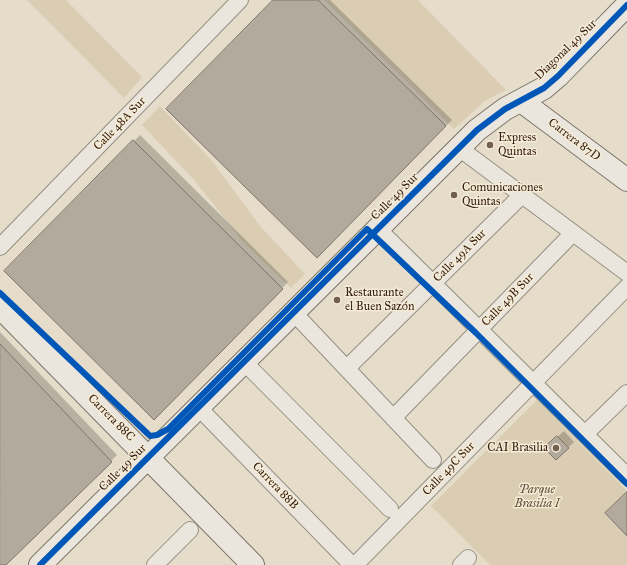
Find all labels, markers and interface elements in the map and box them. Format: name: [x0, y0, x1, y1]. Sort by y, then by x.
street label: Diagonal 49 Sur: [532, 17, 600, 83]
street label: Calle 48A Sur: [91, 94, 149, 154]
street label: Carrera 87D: [545, 116, 603, 164]
place label: Express Quintas: [498, 131, 536, 159]
marker: Express Quintas: [485, 140, 495, 150]
street label: Calle 49 Sur: [368, 170, 422, 224]
place label: Comunicaciones Quintas: [462, 181, 543, 209]
marker: Comunicaciones Quintas: [449, 190, 459, 200]
street label: Calle 49A Sur: [431, 227, 489, 285]
street label: Calle 49B Sur: [479, 270, 537, 330]
place label: Restaurante el Buen Sazón: [345, 286, 414, 314]
marker: Restaurante el Buen Sazón: [332, 295, 342, 305]
street label: Carrera 88C: [85, 392, 137, 444]
street label: Calle 49C Sur: [420, 439, 478, 499]
street label: Calle 49 Sur: [96, 441, 150, 495]
place label: CAI Brasilia: [487, 441, 548, 455]
marker: CAI Brasilia: [551, 443, 561, 453]
street label: Carrera 88B: [249, 459, 301, 513]
park label: Parque Brasilia I: [514, 483, 560, 511]

